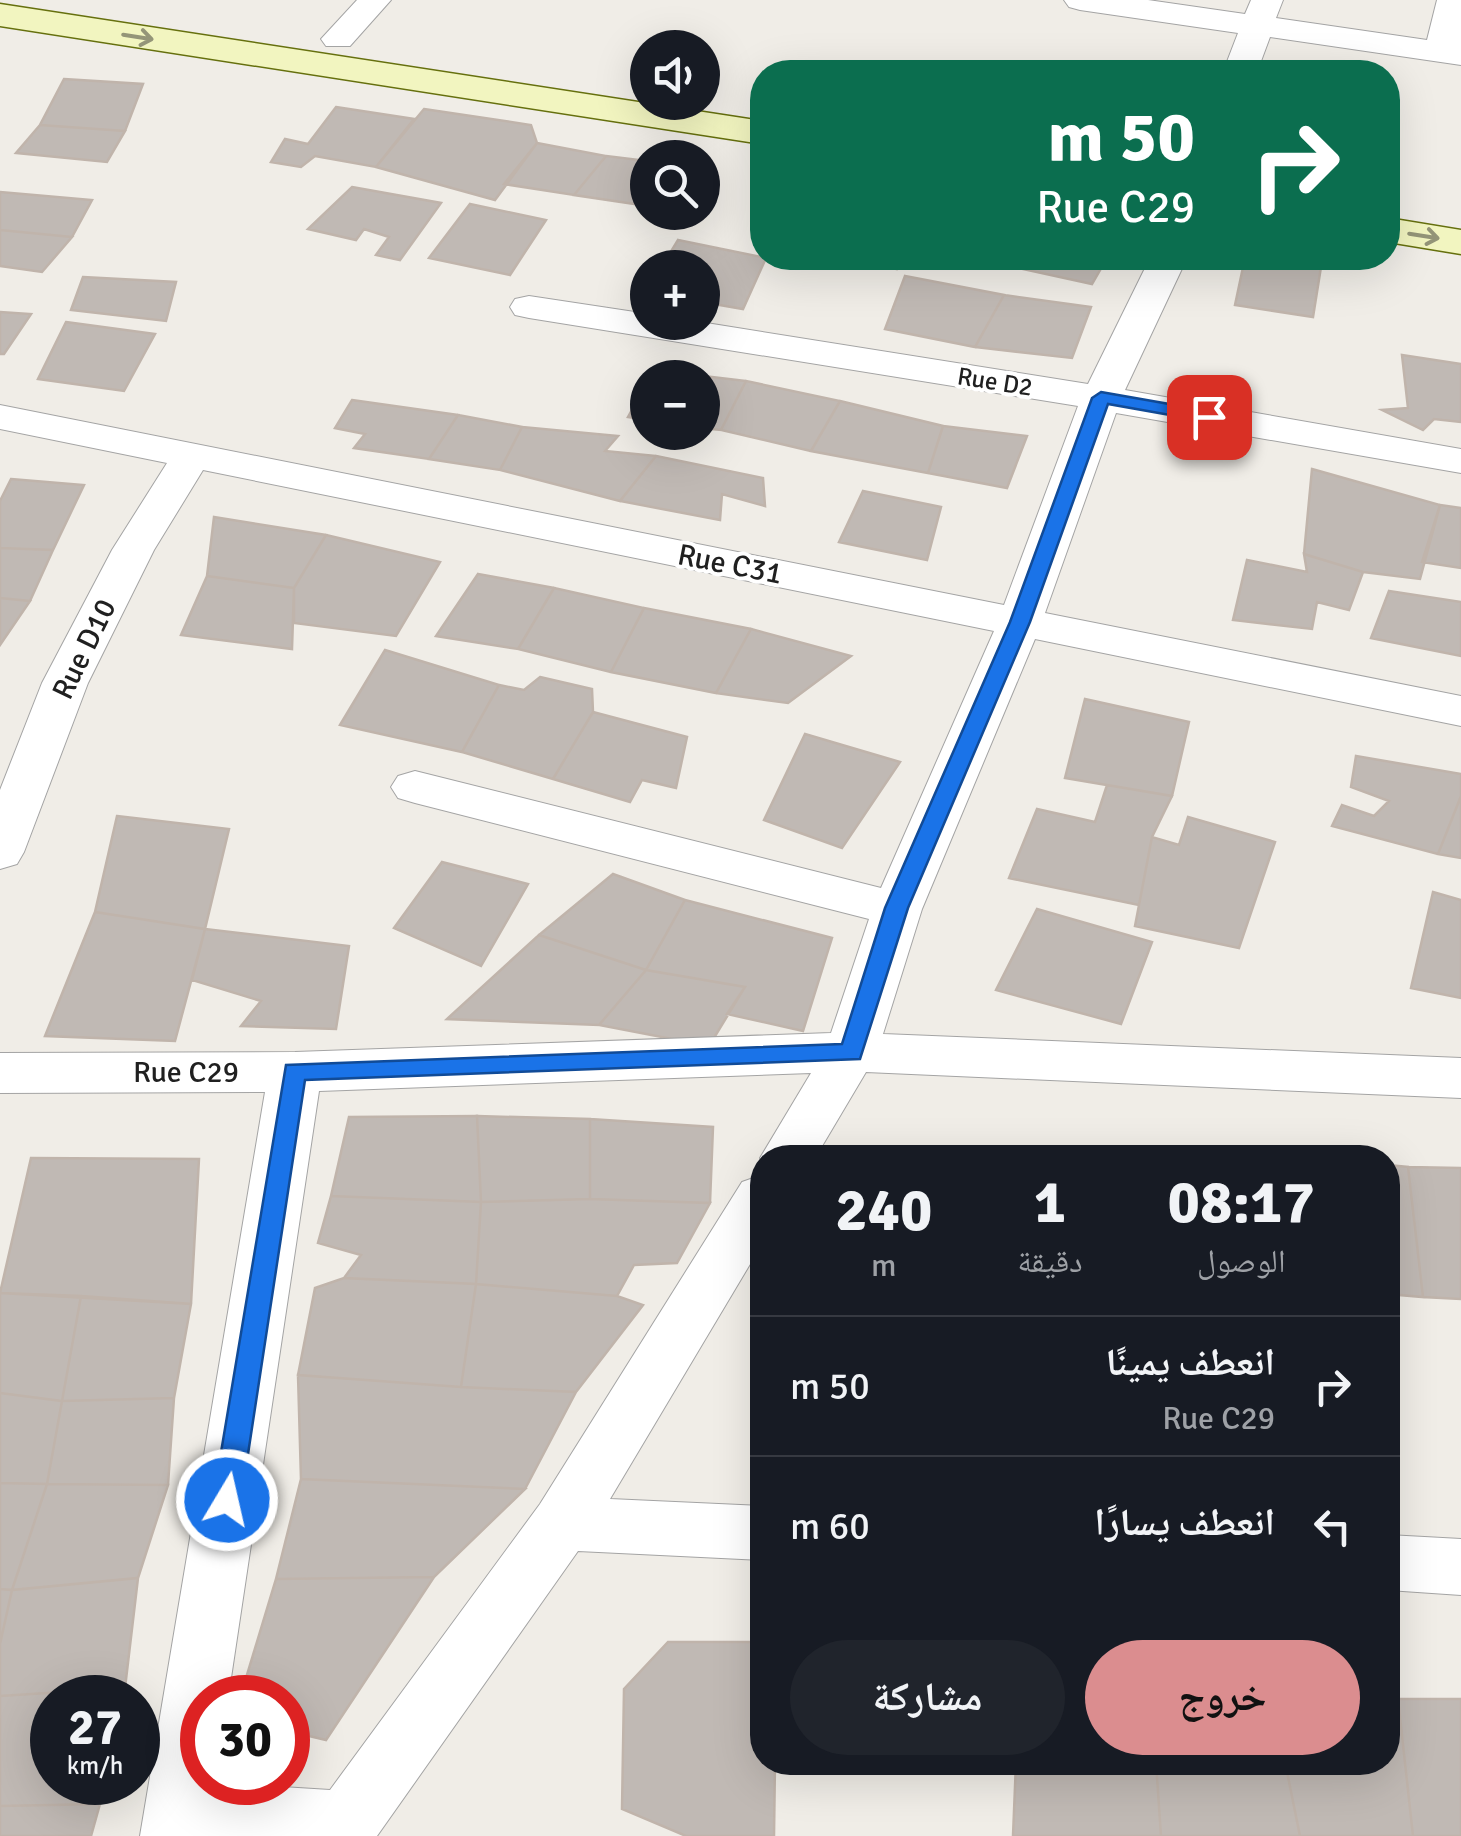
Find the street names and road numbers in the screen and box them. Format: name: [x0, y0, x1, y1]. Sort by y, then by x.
street label: Rue D2: [955, 360, 1035, 403]
street label: Rue C31: [674, 536, 785, 593]
street label: Rue D10: [44, 593, 125, 705]
street label: Rue C29: [133, 1054, 239, 1091]

